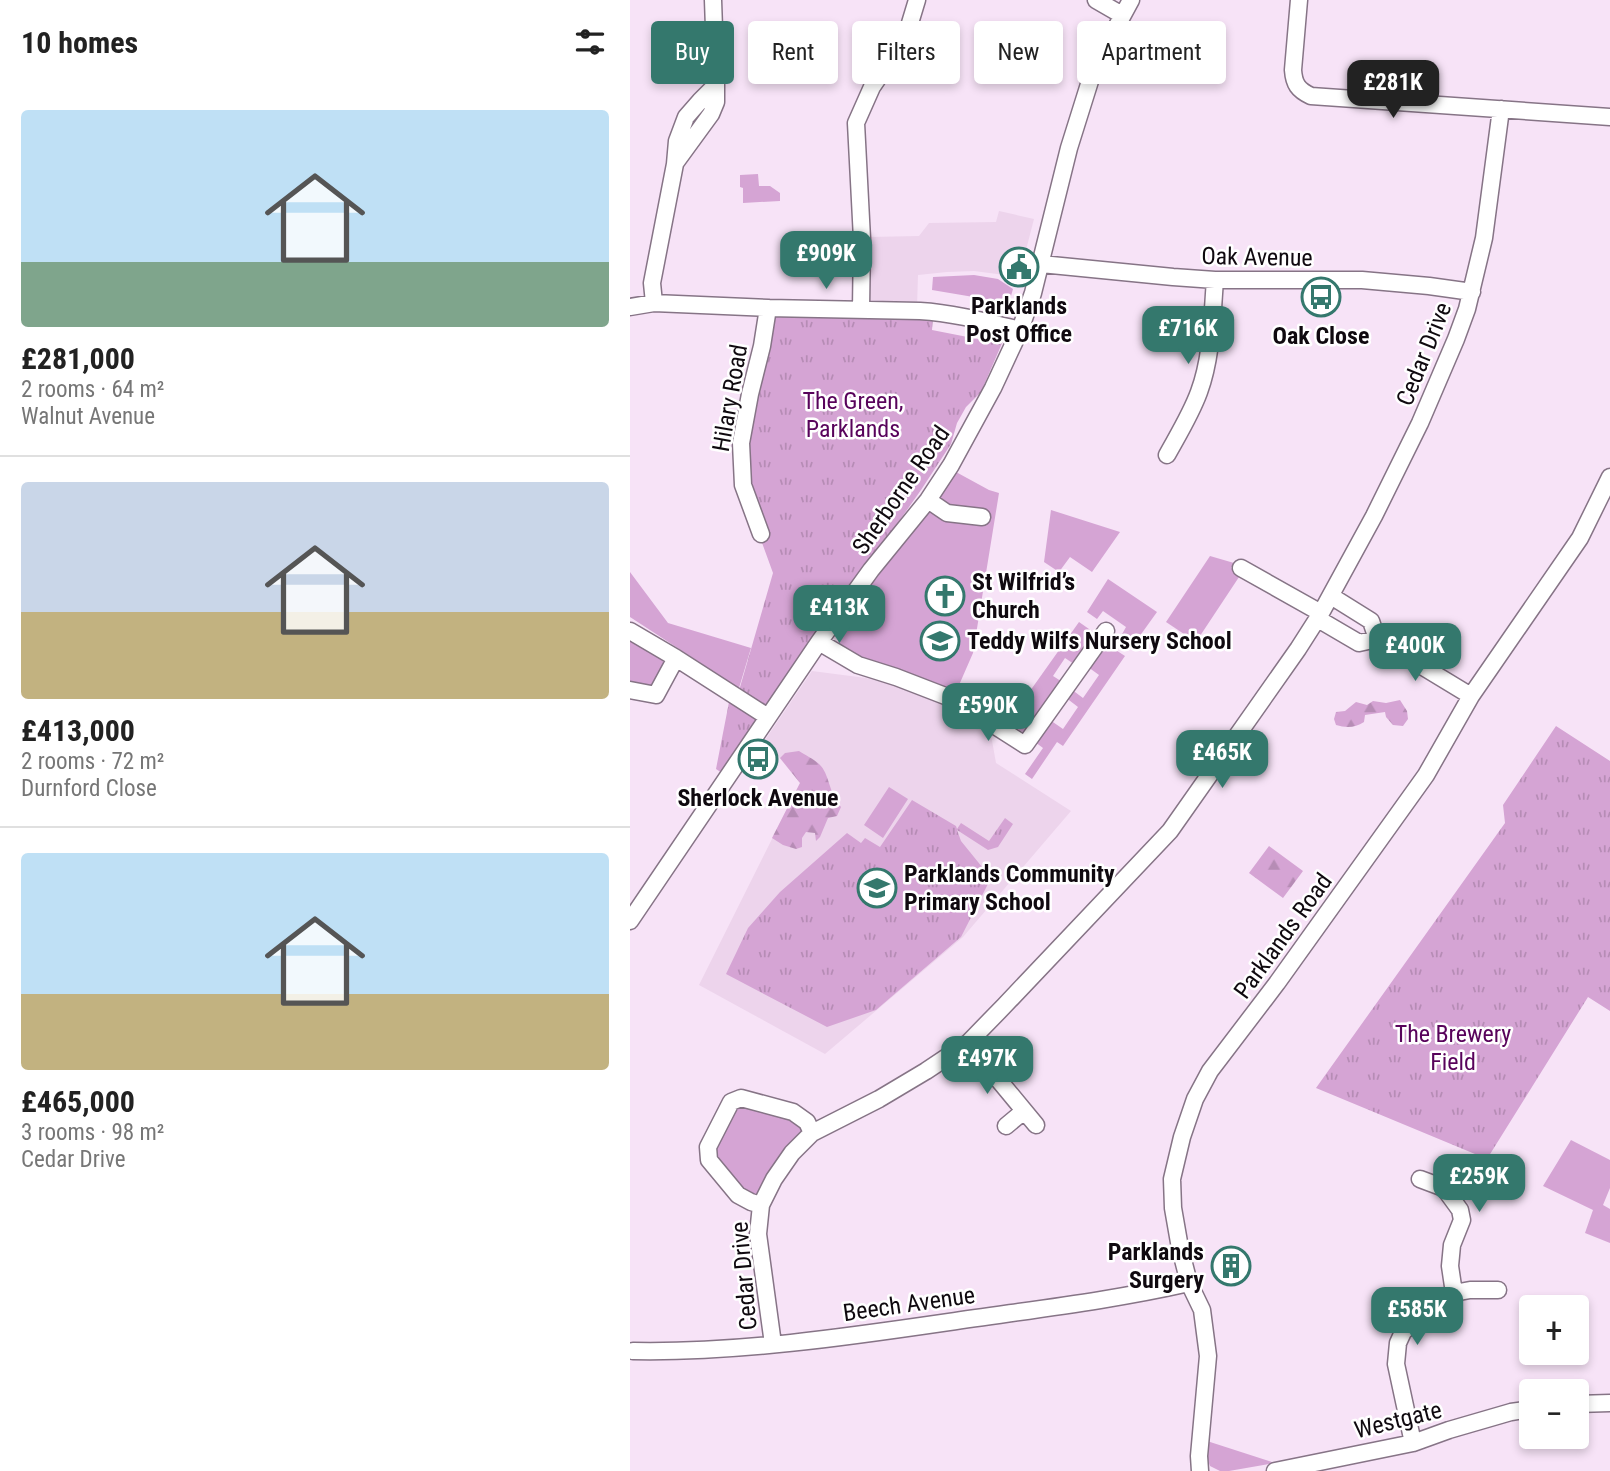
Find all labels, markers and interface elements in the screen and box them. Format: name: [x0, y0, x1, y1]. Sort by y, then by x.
chip: Buy: [651, 21, 734, 84]
chip: Rent: [748, 21, 838, 84]
chip: Filters: [852, 21, 960, 84]
chip: New: [974, 21, 1063, 84]
chip: Apartment: [1077, 21, 1226, 84]
icon: filters: [571, 23, 609, 61]
text: 10 homes: [21, 25, 138, 60]
pin: £281K: [1344, 60, 1442, 120]
text: £281K: [1363, 69, 1423, 96]
icon: home: [252, 155, 378, 281]
pin: £909K: [777, 232, 875, 291]
text: £909K: [796, 240, 856, 267]
street label: Oak Avenue: [1201, 242, 1313, 272]
public building icon: Parklands Post Office: [998, 246, 1040, 288]
bus stop icon: Oak Close: [1300, 276, 1342, 318]
place label: Parklands Post Office: [966, 292, 1072, 348]
street label: Cedar Drive: [1391, 298, 1457, 410]
pin: £716K: [1139, 306, 1237, 366]
text: £716K: [1158, 315, 1218, 342]
place label: Oak Close: [1273, 322, 1369, 350]
text: £281,000: [21, 341, 135, 376]
street label: Hilary Road: [707, 342, 753, 454]
text: 2 rooms · 64 m²: [21, 376, 164, 403]
park label: The Green, Parklands: [803, 387, 903, 443]
text: Walnut Avenue: [21, 403, 155, 430]
street label: Sherborne Road: [846, 420, 956, 560]
icon: home: [252, 527, 378, 653]
place label: St Wilfrid’s Church: [972, 568, 1075, 624]
church icon: St Wilfrid’s Church: [924, 575, 966, 617]
pin: £413K: [790, 586, 888, 645]
text: £413K: [809, 594, 869, 621]
school or university icon: Teddy Wilfs Nursery School: [919, 620, 961, 662]
pin: £400K: [1366, 624, 1464, 683]
place label: Teddy Wilfs Nursery School: [967, 627, 1232, 655]
text: £400K: [1385, 632, 1445, 659]
pin: £590K: [939, 684, 1037, 743]
text: £590K: [958, 692, 1018, 719]
text: £413,000: [21, 713, 135, 748]
pin: £465K: [1173, 730, 1271, 790]
bus stop icon: Sherlock Avenue: [737, 738, 779, 780]
text: £465K: [1192, 739, 1252, 766]
text: 2 rooms · 72 m²: [21, 748, 164, 775]
text: Durnford Close: [21, 775, 157, 802]
place label: Sherlock Avenue: [677, 784, 839, 812]
place label: Parklands Community Primary School: [904, 860, 1115, 916]
school or university icon: Parklands Community Primary School: [856, 867, 898, 909]
street label: Parklands Road: [1228, 868, 1338, 1004]
icon: home: [252, 898, 378, 1024]
park label: The Brewery Field: [1395, 1020, 1511, 1076]
pin: £497K: [938, 1036, 1036, 1096]
text: £497K: [957, 1045, 1017, 1072]
text: £465,000: [21, 1084, 135, 1119]
text: 3 rooms · 98 m²: [21, 1119, 164, 1146]
text: Cedar Drive: [21, 1146, 125, 1173]
pin: £259K: [1430, 1154, 1528, 1214]
text: £259K: [1449, 1163, 1509, 1190]
street label: Cedar Drive: [725, 1221, 763, 1331]
place label: Parklands Surgery: [1108, 1238, 1204, 1294]
building icon: Parklands Surgery: [1210, 1245, 1252, 1287]
street label: Beech Avenue: [841, 1281, 977, 1327]
pin: £585K: [1368, 1288, 1466, 1347]
map controls: [1519, 1295, 1589, 1449]
button: +: [1519, 1295, 1589, 1365]
text: £585K: [1387, 1296, 1447, 1323]
button: −: [1519, 1379, 1589, 1449]
street label: Westgate: [1351, 1396, 1445, 1444]

